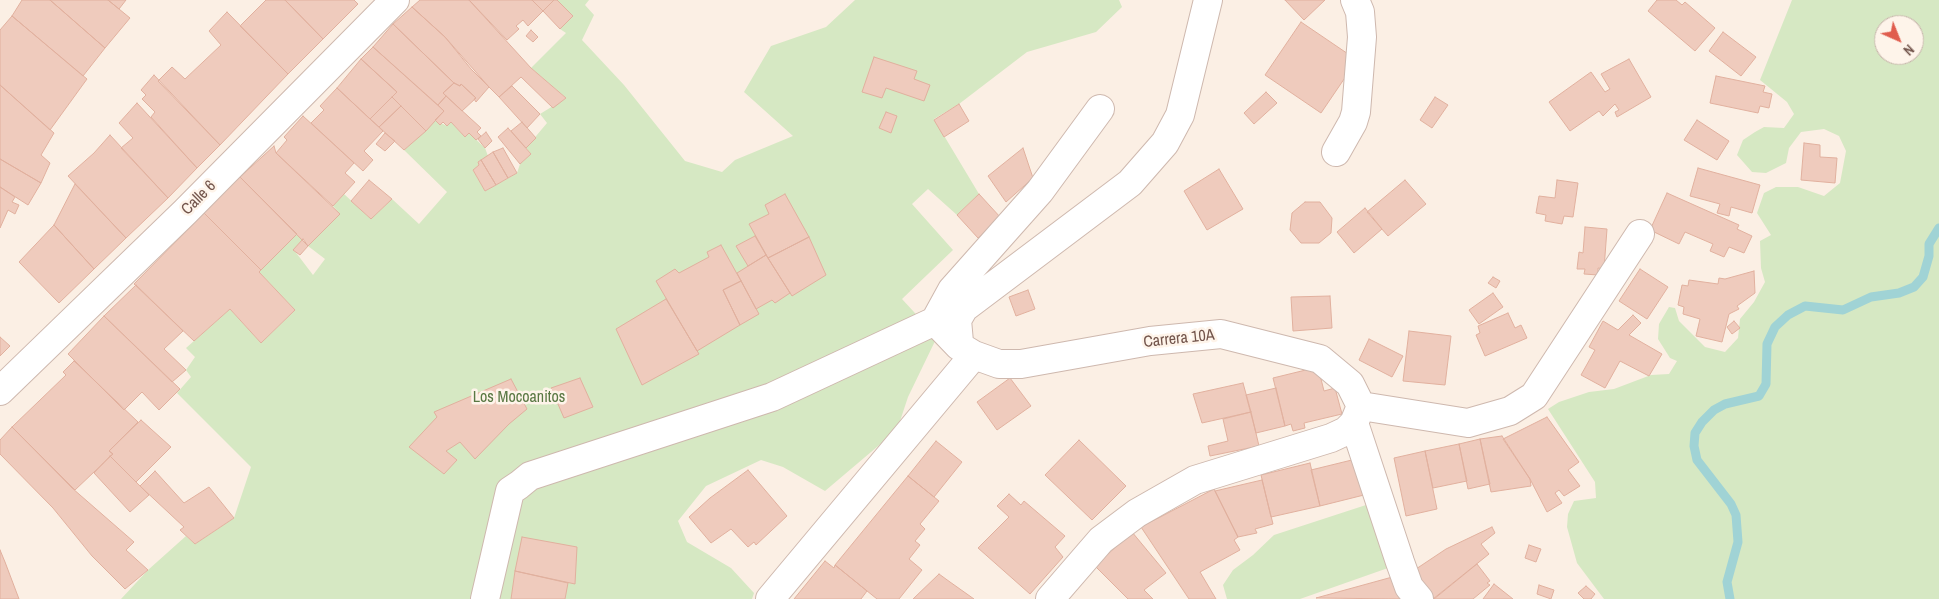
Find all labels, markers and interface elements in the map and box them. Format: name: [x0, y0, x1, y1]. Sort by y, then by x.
north arrow: [1874, 15, 1924, 65]
text: N: [1899, 41, 1918, 59]
street label: Calle 6: [178, 177, 220, 219]
street label: Carrera 10A: [1142, 326, 1216, 352]
park label: Los Mocoanitos: [473, 388, 565, 408]

